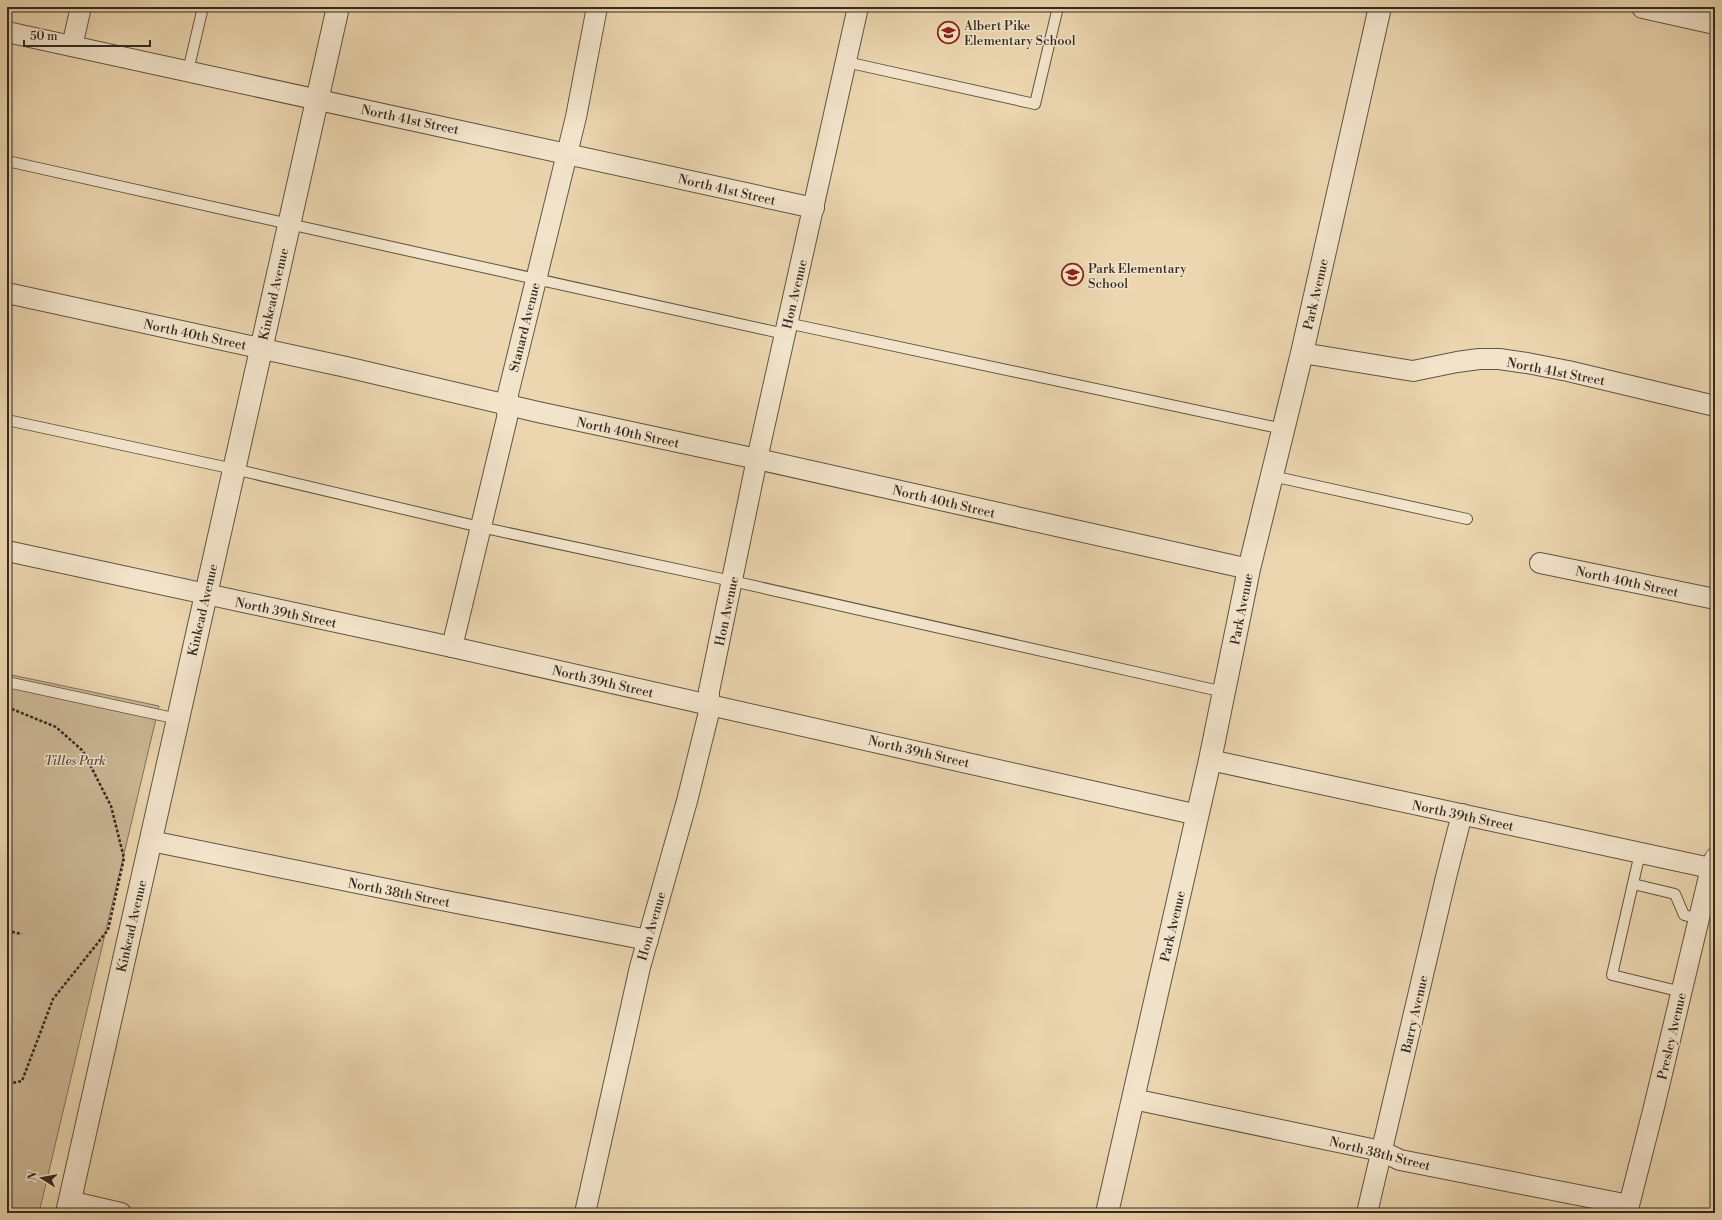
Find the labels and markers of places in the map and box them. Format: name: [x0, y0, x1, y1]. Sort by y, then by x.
place label: Albert Pike Elementary School: [963, 18, 1076, 49]
school or university icon: Albert Pike Elementary School: [936, 19, 962, 45]
place label: Park Elementary School: [1088, 261, 1187, 292]
school or university icon: Park Elementary School: [1059, 262, 1085, 288]

